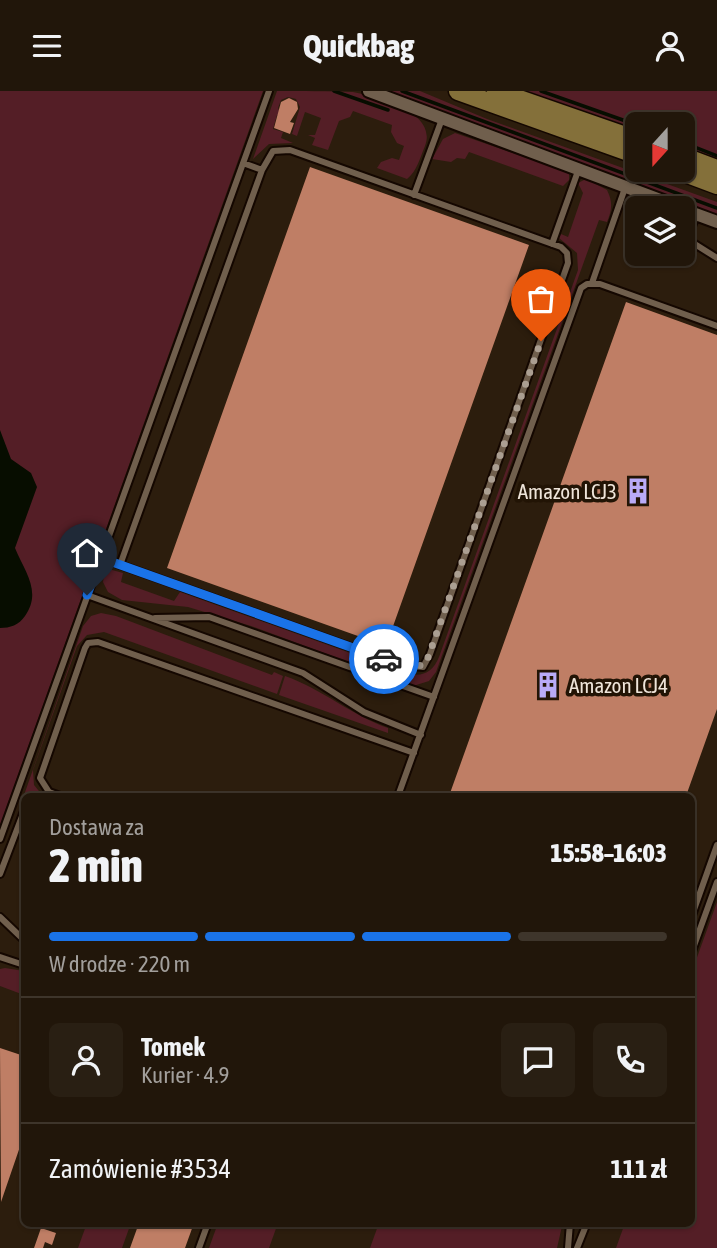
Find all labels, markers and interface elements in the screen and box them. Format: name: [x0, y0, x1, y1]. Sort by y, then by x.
icon: menu: [28, 27, 66, 65]
text: Quickbag: [303, 27, 414, 64]
icon: person: [651, 27, 689, 65]
north arrow: [625, 112, 695, 182]
map controls: [625, 112, 695, 266]
button: layers: [625, 196, 695, 266]
pin: [511, 269, 571, 341]
icon: bag: [522, 280, 560, 318]
building icon: Amazon LCJ3: [623, 476, 653, 506]
place label: Amazon LCJ3: [518, 479, 617, 503]
pin: [57, 523, 117, 595]
icon: home: [68, 534, 106, 572]
courier: [349, 624, 419, 694]
icon: car: [365, 640, 403, 678]
building icon: Amazon LCJ4: [533, 670, 563, 700]
place label: Amazon LCJ4: [569, 673, 668, 697]
text: Dostawa za: [49, 814, 144, 840]
text: 15:58–16:03: [550, 838, 667, 868]
text: 2 min: [49, 839, 143, 892]
text: W drodze · 220 m: [49, 951, 190, 977]
button: person: [49, 1023, 123, 1097]
button: chat: [501, 1023, 575, 1097]
button: phone: [593, 1023, 667, 1097]
text: Tomek: [141, 1032, 205, 1062]
text: Kurier · 4.9: [141, 1062, 229, 1088]
text: Zamówienie #3534: [49, 1154, 231, 1184]
text: 111 zł: [611, 1154, 667, 1184]

